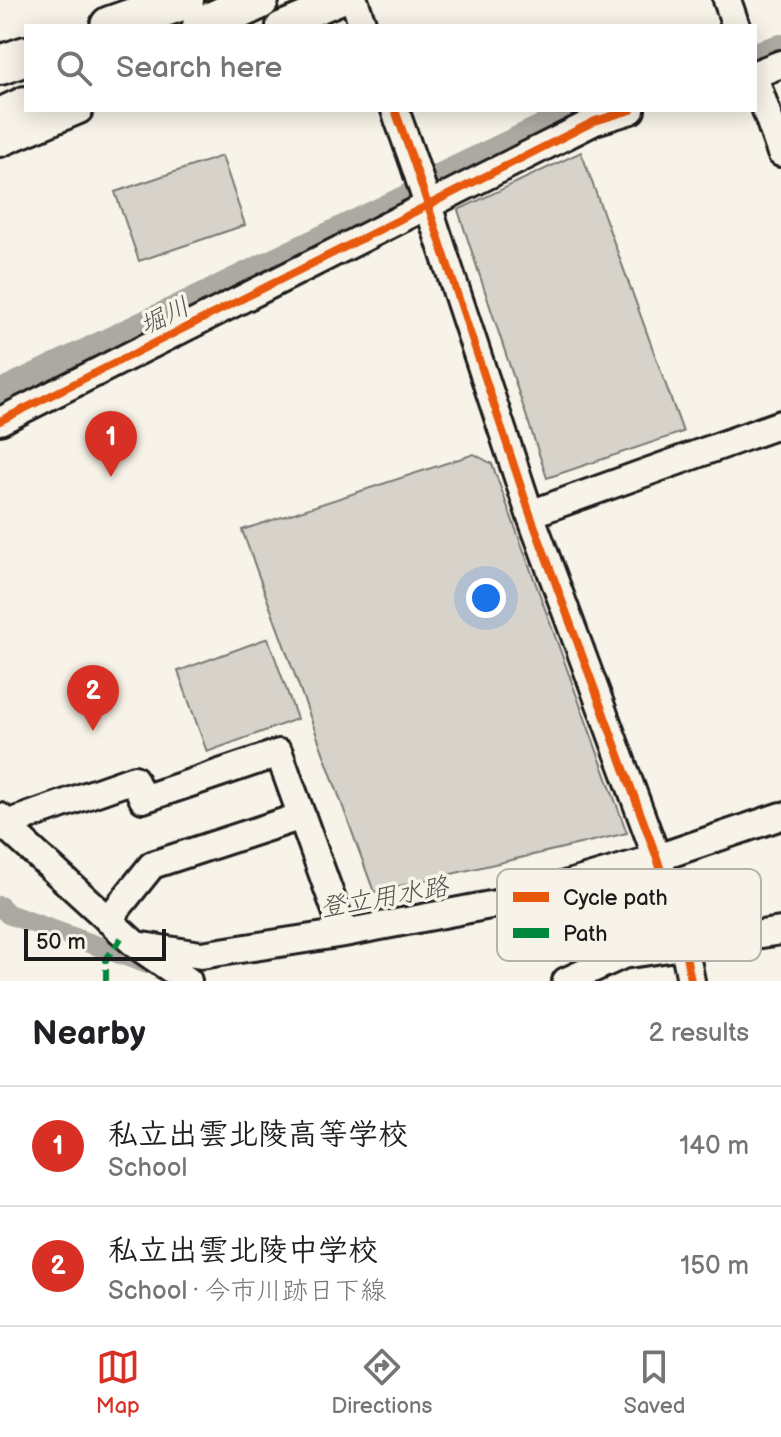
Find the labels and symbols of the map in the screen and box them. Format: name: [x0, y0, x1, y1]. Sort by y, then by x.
water label: 堀川: [135, 292, 195, 342]
pin: 1: [85, 411, 137, 477]
your location: [466, 578, 506, 618]
pin: 2: [67, 665, 119, 731]
legend: [497, 869, 761, 961]
water label: 登立用水路: [317, 871, 453, 925]
text: Cycle path: [563, 885, 668, 912]
text: Path: [563, 921, 607, 948]
scale bar: [24, 925, 166, 961]

